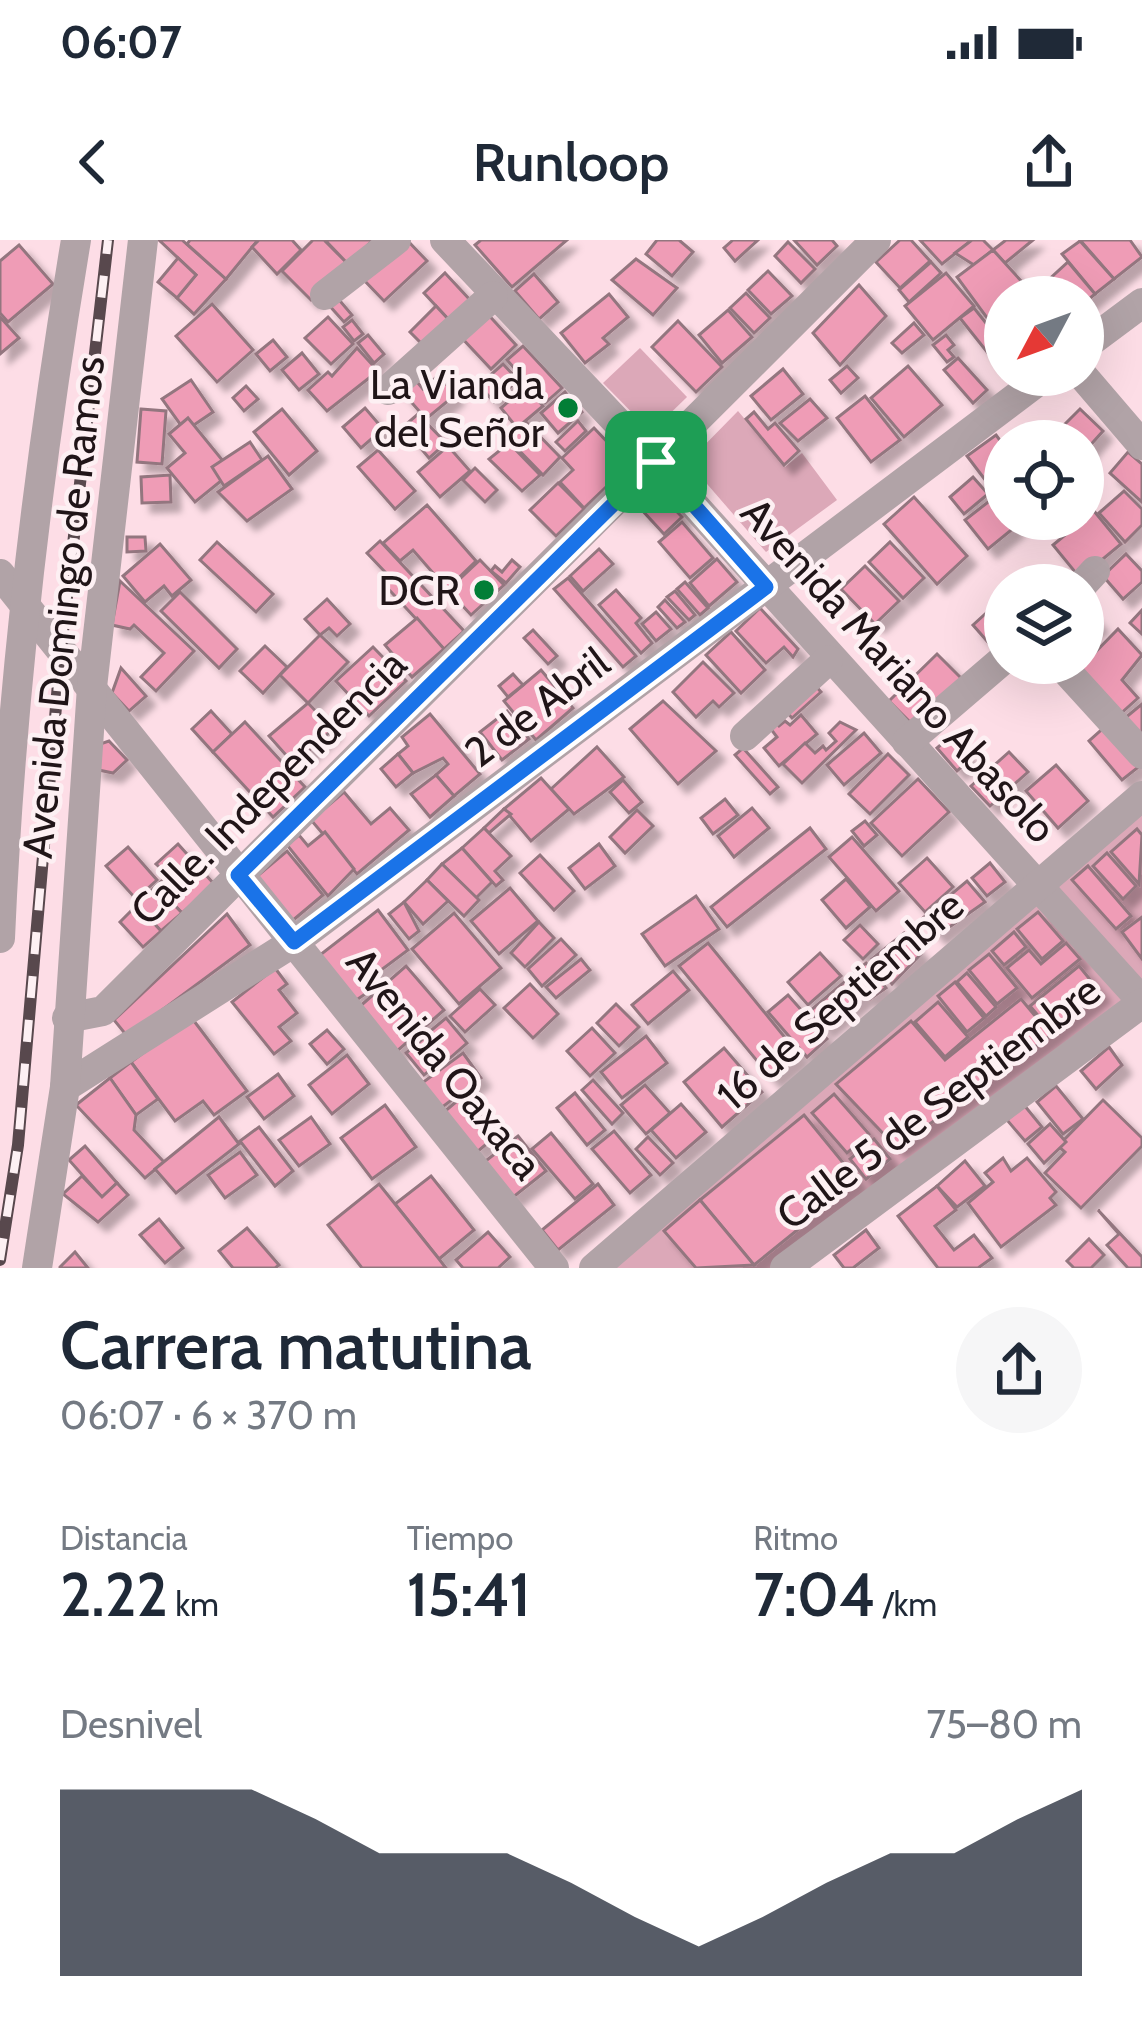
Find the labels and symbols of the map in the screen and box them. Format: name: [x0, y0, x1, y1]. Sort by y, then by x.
north arrow: [984, 276, 1104, 396]
street label: Avenida Domingo de Ramos: [11, 353, 115, 861]
place label: La Vianda del Señor: [370, 358, 545, 458]
marker: La Vianda del Señor: [555, 395, 581, 421]
pin: [605, 411, 707, 513]
street label: Avenida Mariano Abasolo: [730, 487, 1068, 853]
place label: DCR: [378, 564, 460, 616]
marker: DCR: [471, 577, 497, 603]
street label: 2 de Abril: [455, 636, 619, 778]
street label: Calle. Independencia: [119, 638, 417, 936]
street label: 16 de Septiembre: [706, 879, 974, 1121]
street label: Avenida Oaxaca: [336, 937, 554, 1189]
street label: Calle 5 de Septiembre: [766, 964, 1110, 1240]

